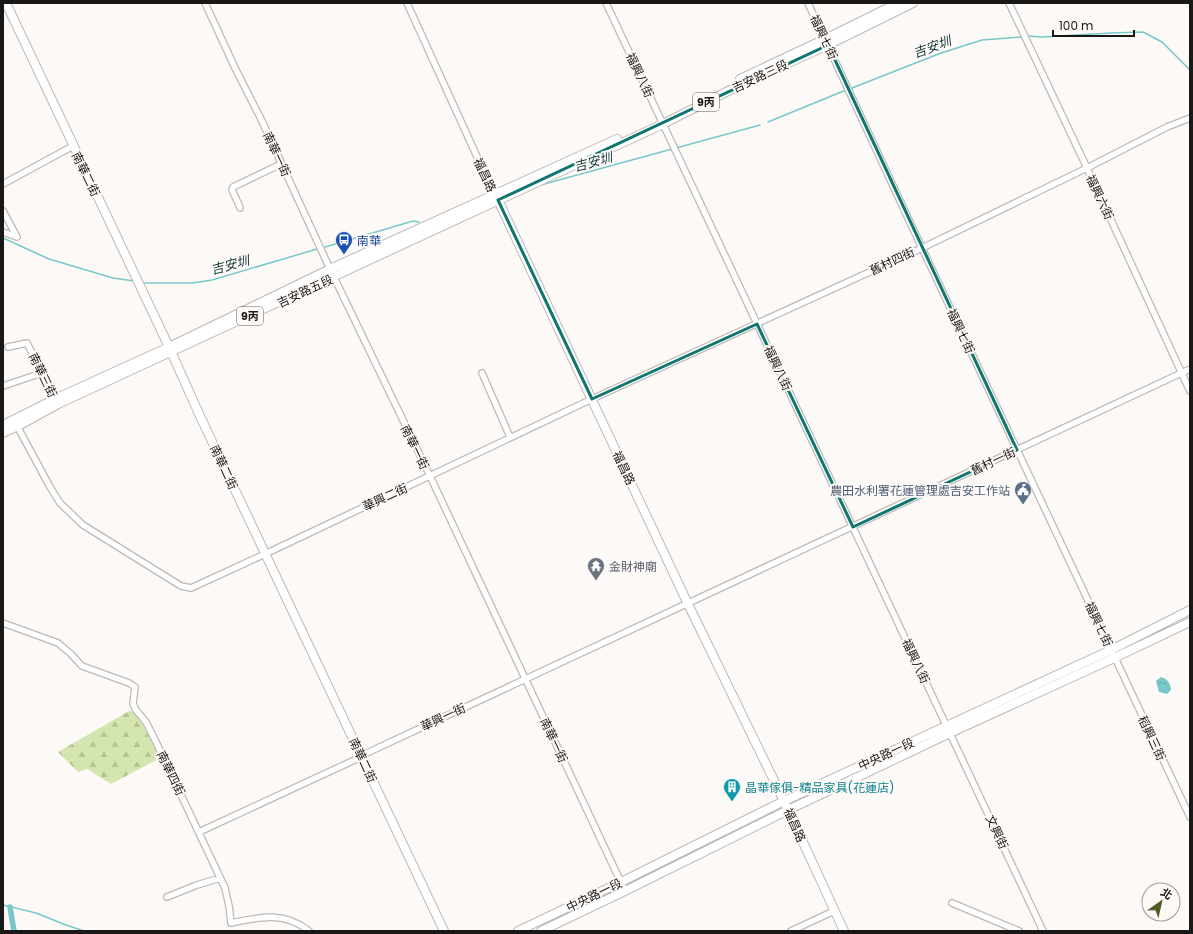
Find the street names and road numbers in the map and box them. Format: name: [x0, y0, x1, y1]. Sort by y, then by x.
street label: 福興七街: [806, 12, 842, 62]
street label: 福興八街: [622, 50, 658, 100]
street label: 吉安路三段: [729, 56, 791, 96]
road number: 9丙: [693, 93, 719, 111]
street label: 南華一街: [259, 129, 295, 179]
street label: 南華二街: [68, 149, 104, 199]
street label: 福昌路: [470, 155, 500, 195]
street label: 福興六街: [1082, 172, 1118, 222]
street label: 舊村四街: [867, 243, 917, 279]
street label: 吉安路五段: [274, 271, 336, 311]
street label: 福興七街: [943, 306, 979, 356]
road number: 9丙: [237, 307, 263, 325]
street label: 福興八街: [760, 343, 796, 393]
street label: 南華三街: [25, 350, 61, 400]
street label: 南華一街: [397, 422, 433, 472]
street label: 南華二街: [206, 442, 242, 492]
street label: 舊村一街: [968, 443, 1018, 479]
street label: 福昌路: [609, 448, 639, 488]
street label: 華興二街: [360, 479, 410, 515]
street label: 福興七街: [1081, 599, 1117, 649]
street label: 福興八街: [898, 636, 934, 686]
street label: 華興一街: [418, 699, 468, 735]
street label: 稻興三街: [1134, 713, 1170, 763]
street label: 南華一街: [536, 715, 572, 765]
street label: 中央路一段: [855, 734, 917, 774]
street label: 南華二街: [345, 735, 381, 785]
street label: 南華四街: [153, 748, 189, 798]
street label: 福昌路: [780, 805, 810, 845]
street label: 文興街: [982, 812, 1012, 852]
street label: 中央路一段: [563, 874, 625, 916]

